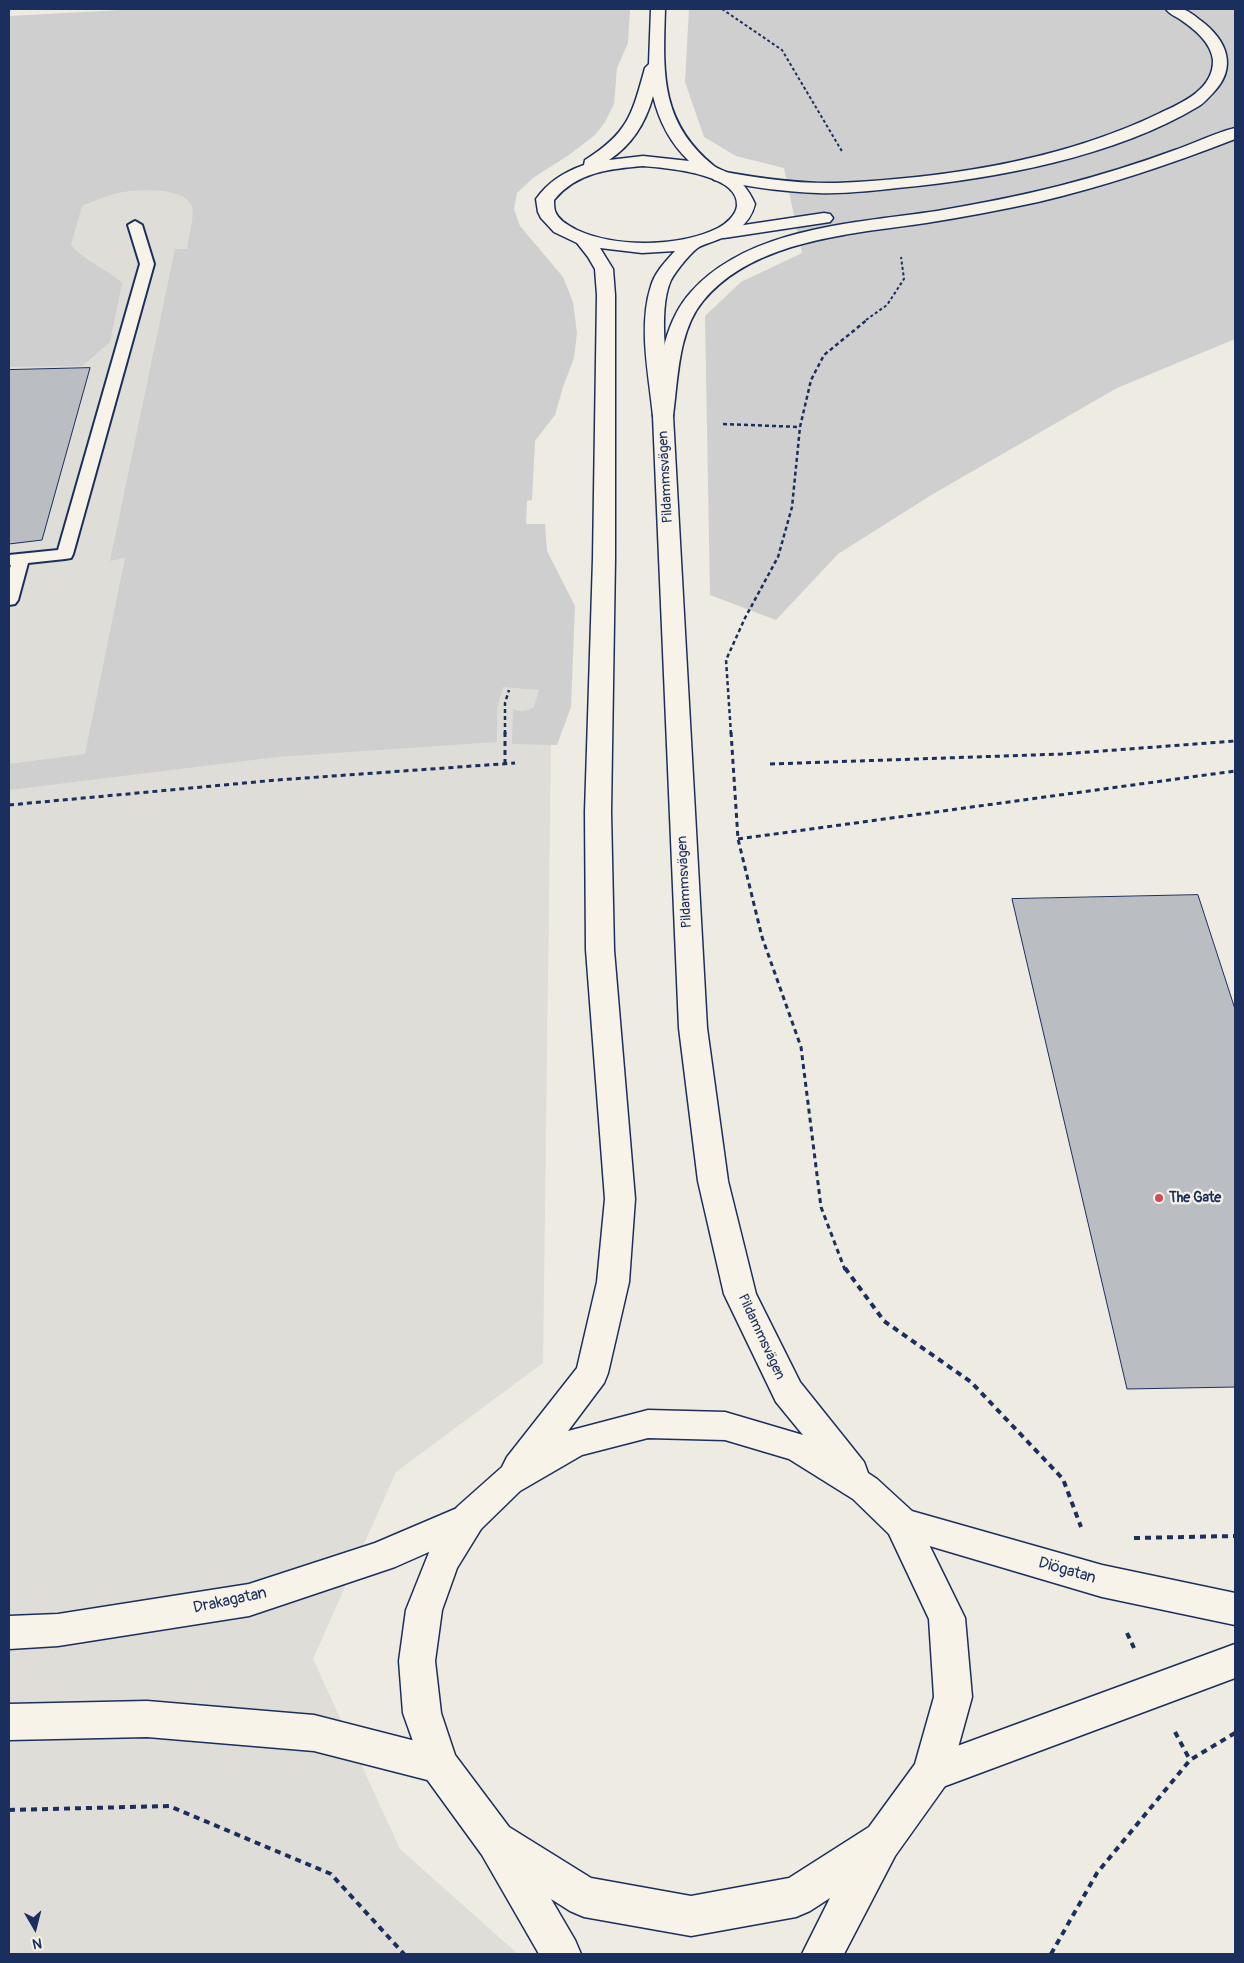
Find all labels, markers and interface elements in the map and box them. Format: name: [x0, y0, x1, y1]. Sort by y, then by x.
street label: Pildammsvägen: [655, 430, 677, 524]
street label: Pildammsvägen: [674, 835, 696, 929]
place label: The Gate: [1169, 1190, 1221, 1206]
marker: The Gate: [1153, 1192, 1165, 1204]
street label: Pildammsvägen: [734, 1292, 788, 1382]
street label: Diögatan: [1036, 1554, 1098, 1588]
street label: Drakagatan: [191, 1584, 269, 1618]
north arrow: [10, 1903, 60, 1953]
text: N: [31, 1934, 43, 1952]

